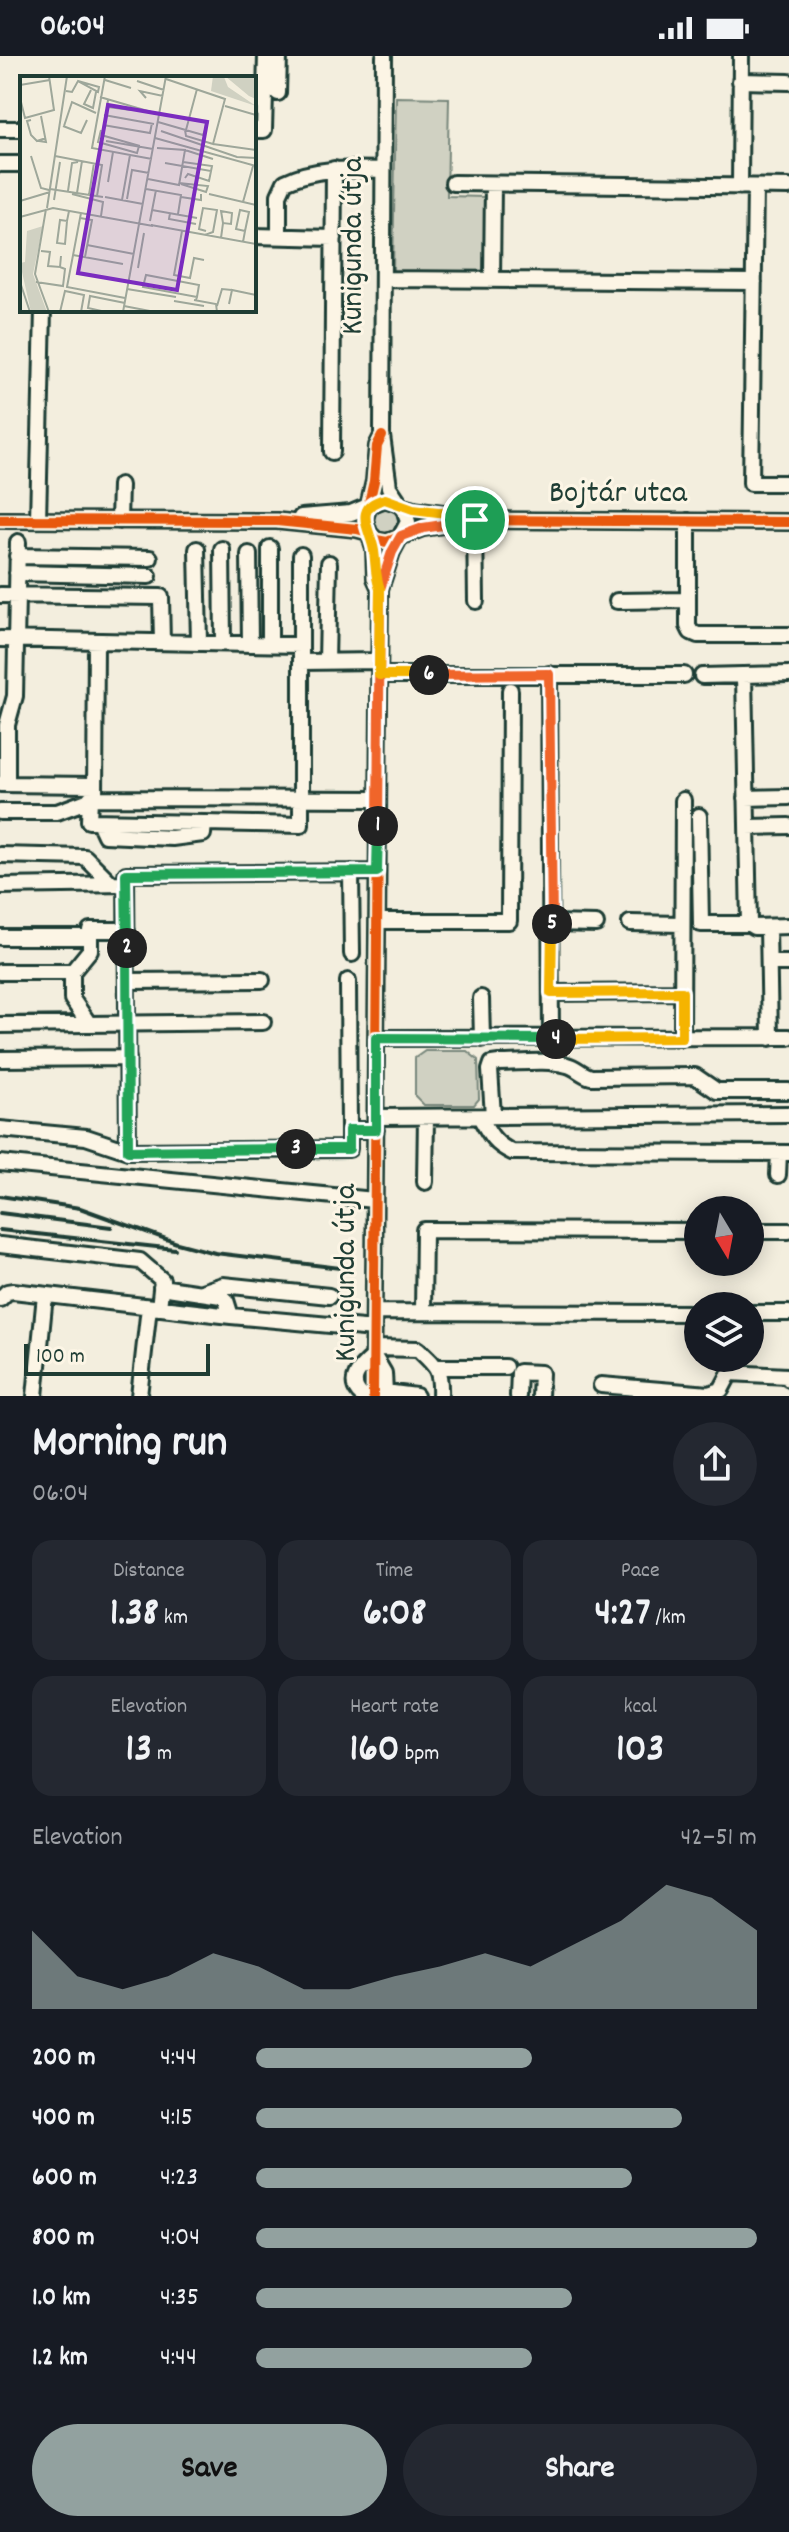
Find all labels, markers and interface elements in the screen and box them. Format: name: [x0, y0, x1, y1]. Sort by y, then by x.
text: 06:04: [40, 7, 105, 50]
inset map: [20, 76, 256, 312]
street label: Kunigunda útja: [332, 156, 378, 335]
street label: Bojtár utca: [549, 472, 688, 518]
pin: [441, 486, 509, 554]
icon: arrive: [453, 498, 497, 542]
pin: 6: [409, 655, 449, 695]
text: 6: [424, 659, 434, 690]
pin: 1: [358, 806, 398, 846]
text: 1: [376, 810, 380, 841]
pin: 5: [532, 904, 572, 944]
text: 5: [547, 908, 557, 939]
pin: 2: [107, 928, 147, 968]
text: 2: [122, 932, 132, 963]
pin: 4: [536, 1019, 576, 1059]
text: 4: [551, 1023, 561, 1054]
pin: 3: [276, 1129, 316, 1169]
text: 3: [291, 1133, 301, 1164]
street label: Kunigunda útja: [325, 1183, 371, 1362]
north arrow: [684, 1196, 764, 1276]
map controls: [684, 1196, 764, 1372]
button: layers: [684, 1292, 764, 1372]
scale bar: [24, 1340, 210, 1376]
text: 100 m: [36, 1342, 85, 1373]
text: Morning run: [32, 1414, 227, 1477]
button: share: [673, 1422, 757, 1506]
text: 06:04: [32, 1476, 88, 1513]
text: Distance: [113, 1556, 185, 1587]
text: Time: [376, 1556, 413, 1587]
text: Pace: [621, 1556, 660, 1587]
text: 1.38: [110, 1587, 159, 1644]
text: 6:08: [362, 1587, 427, 1644]
text: 4:27: [594, 1587, 650, 1644]
text: km: [159, 1603, 188, 1634]
text: /km: [650, 1603, 686, 1634]
text: Elevation: [111, 1692, 187, 1723]
text: Heart rate: [350, 1692, 439, 1723]
text: kcal: [623, 1692, 657, 1723]
text: 13: [125, 1723, 152, 1780]
text: 160: [349, 1723, 400, 1780]
text: 103: [616, 1723, 664, 1780]
text: m: [152, 1739, 172, 1770]
text: bpm: [400, 1739, 439, 1770]
text: Elevation: [32, 1820, 122, 1857]
text: 42–51 m: [680, 1820, 757, 1857]
text: 200 m: [32, 2040, 96, 2077]
text: 4:44: [160, 2040, 197, 2077]
text: 400 m: [32, 2100, 95, 2137]
text: 4:15: [160, 2100, 193, 2137]
text: 600 m: [32, 2160, 97, 2197]
text: 4:23: [160, 2160, 198, 2197]
text: 800 m: [32, 2220, 95, 2257]
text: 4:04: [160, 2220, 200, 2257]
text: 1.0 km: [32, 2280, 91, 2317]
text: 4:35: [160, 2280, 199, 2317]
text: 1.2 km: [32, 2340, 88, 2377]
text: 4:44: [160, 2340, 197, 2377]
button: Save: [32, 2424, 387, 2516]
button: Share: [403, 2424, 757, 2516]

